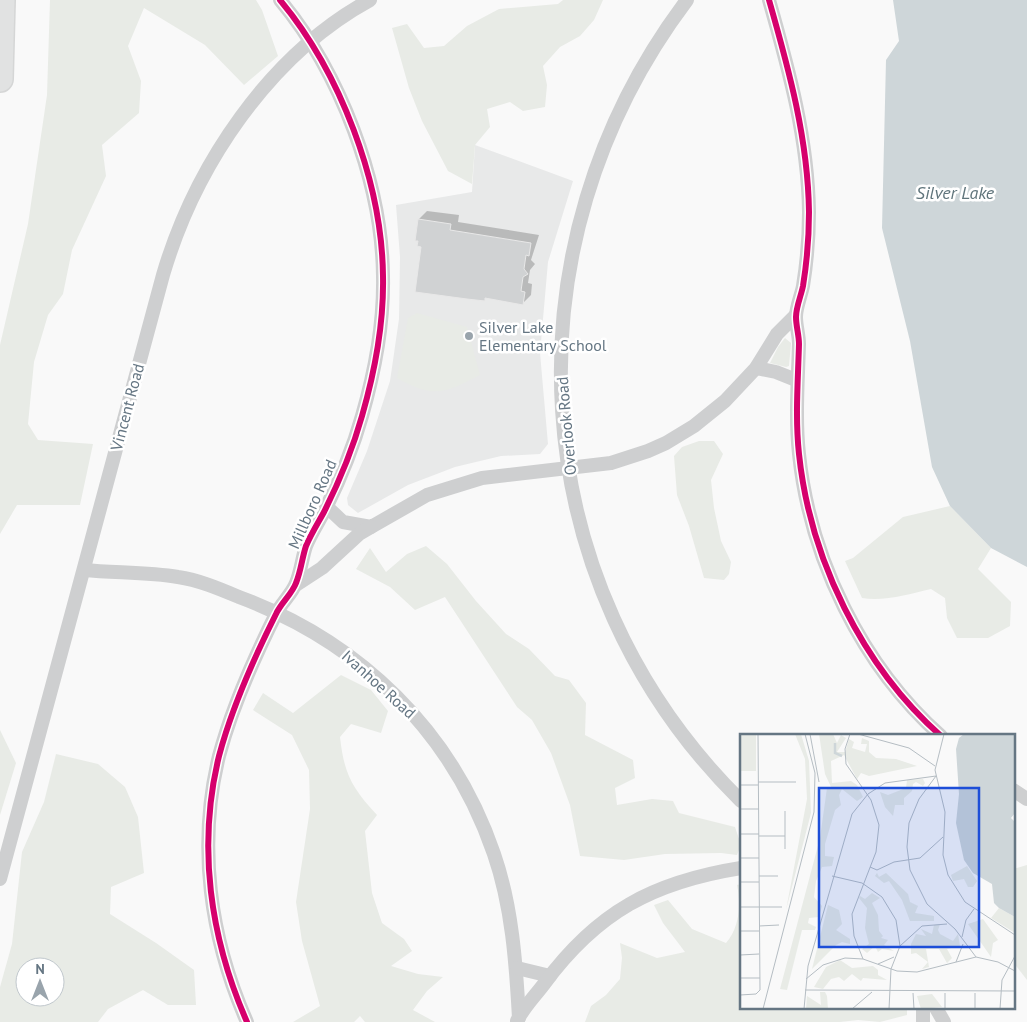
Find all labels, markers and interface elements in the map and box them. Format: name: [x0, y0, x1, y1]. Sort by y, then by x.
water label: Silver Lake: [916, 181, 995, 204]
place label: Silver Lake Elementary School: [479, 317, 607, 355]
marker: Silver Lake Elementary School: [463, 330, 475, 342]
street label: Vincent Road: [106, 361, 148, 454]
street label: Overlook Road: [552, 376, 580, 476]
street label: Millboro Road: [283, 456, 341, 552]
street label: Ivanhoe Road: [338, 646, 420, 722]
inset map: [740, 734, 1014, 1010]
north arrow: [15, 957, 65, 1007]
text: N: [35, 960, 45, 978]

